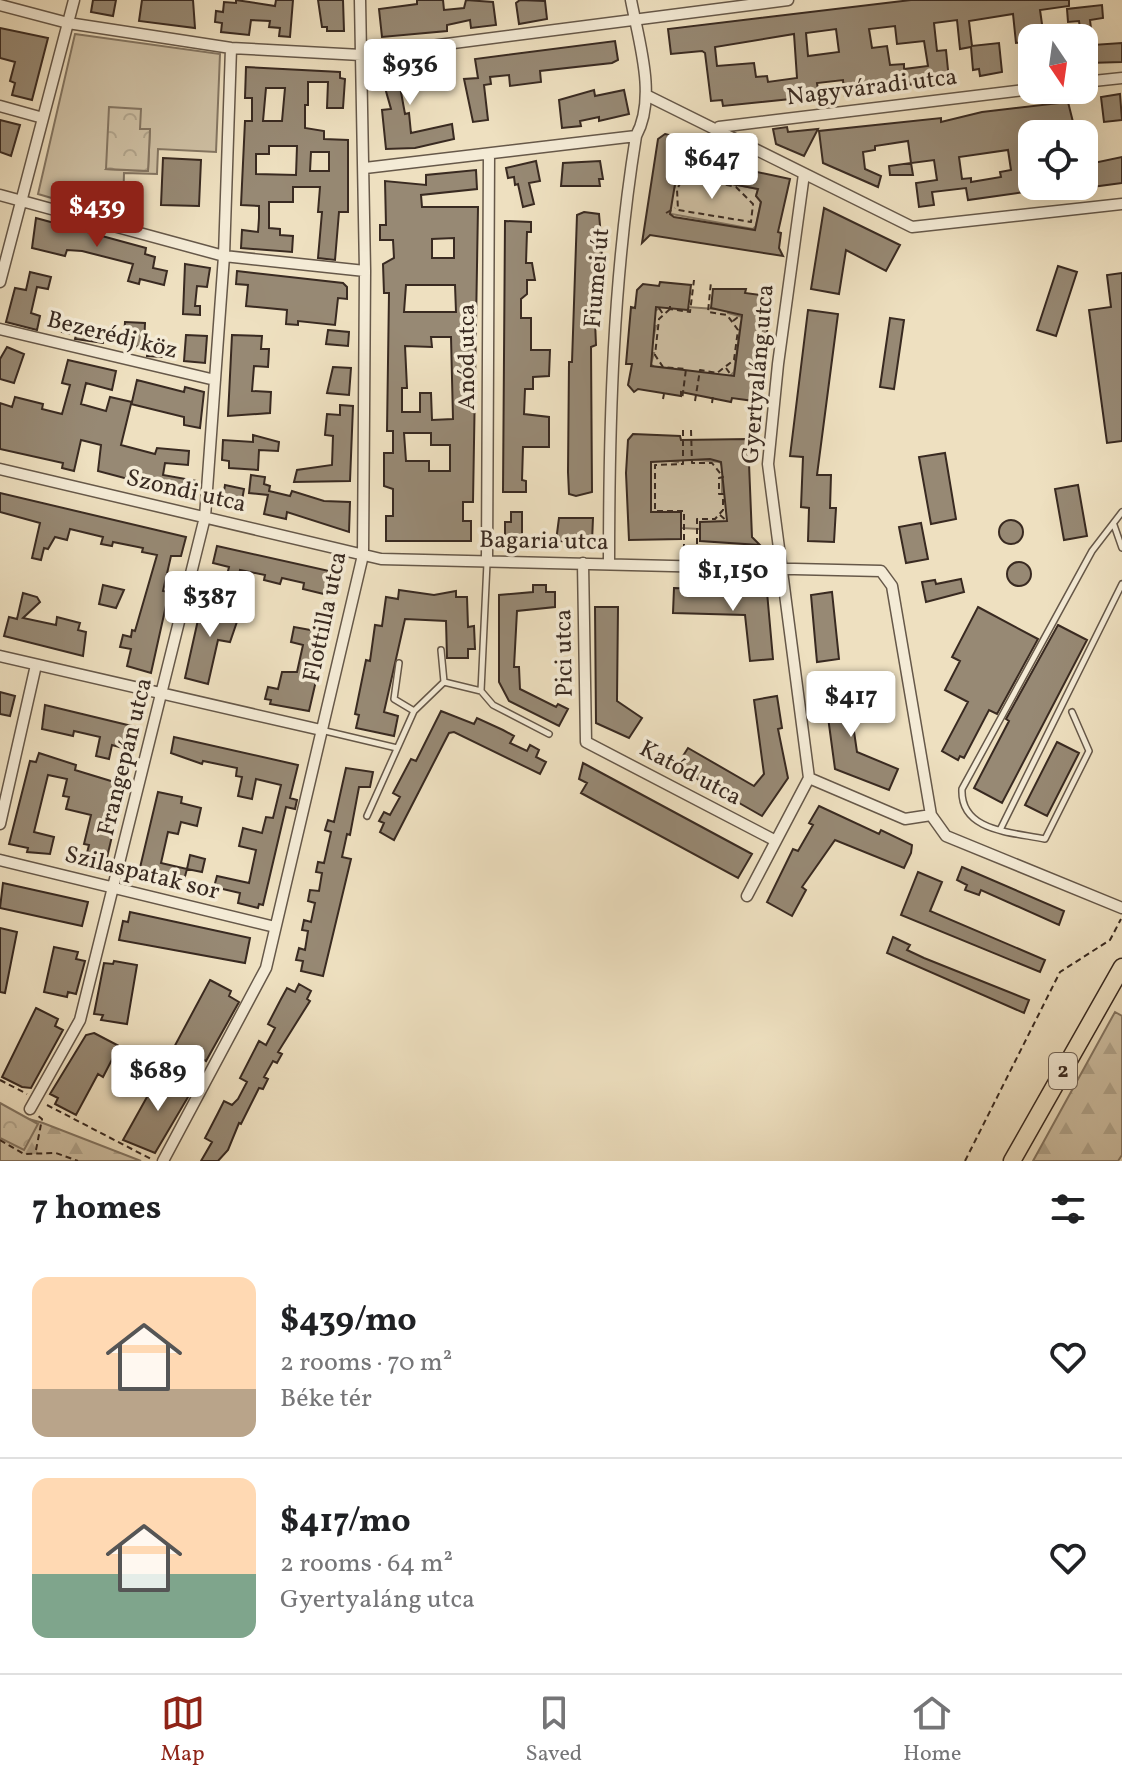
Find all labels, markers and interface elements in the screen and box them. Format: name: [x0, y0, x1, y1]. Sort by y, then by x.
north arrow: [1018, 24, 1098, 104]
map controls: [1018, 24, 1098, 200]
pin: $936: [363, 39, 457, 107]
text: $936: [382, 47, 438, 83]
street label: Nagyváradi utca: [785, 61, 959, 115]
button: locate: [1018, 120, 1098, 200]
pin: $647: [665, 133, 759, 201]
text: $647: [684, 141, 740, 177]
pin: $439: [50, 181, 144, 249]
text: $439: [69, 189, 125, 225]
street label: Fiumei út: [577, 227, 619, 329]
street label: Gyertyaláng utca: [734, 283, 784, 465]
street label: Bezerédj köz: [43, 303, 181, 369]
street label: Anód utca: [451, 304, 485, 410]
street label: Szondi utca: [123, 462, 249, 522]
street label: Bagaria utca: [479, 524, 609, 560]
pin: $1,150: [668, 545, 798, 613]
street label: Flottilla utca: [296, 549, 356, 685]
text: $1,150: [697, 553, 769, 589]
pin: $387: [163, 571, 257, 639]
text: $387: [183, 579, 237, 615]
street label: Pici utca: [547, 609, 583, 697]
pin: $417: [804, 671, 898, 739]
street label: Frangepán utca: [90, 674, 162, 840]
text: $417: [824, 679, 878, 715]
street label: Katód utca: [633, 733, 747, 815]
street label: Szilaspatak sor: [61, 838, 223, 910]
pin: $689: [111, 1045, 205, 1113]
text: $689: [129, 1053, 187, 1089]
road number: 2: [1049, 1053, 1077, 1089]
text: 7 homes: [32, 1186, 161, 1233]
icon: filters: [1046, 1187, 1090, 1231]
text: $439/mo: [280, 1298, 417, 1345]
icon: home: [96, 1309, 192, 1405]
icon: heart: [1046, 1335, 1090, 1379]
text: 2 rooms · 70 m²: [280, 1345, 452, 1381]
text: Béke tér: [280, 1381, 372, 1417]
text: $417/mo: [280, 1499, 411, 1546]
icon: home: [96, 1510, 192, 1606]
icon: heart: [1046, 1536, 1090, 1580]
text: 2 rooms · 64 m²: [280, 1546, 453, 1582]
text: Gyertyaláng utca: [280, 1582, 475, 1618]
tab: Map: [161, 1691, 205, 1770]
tab: Saved: [526, 1691, 582, 1770]
tab: Home: [903, 1691, 961, 1770]

